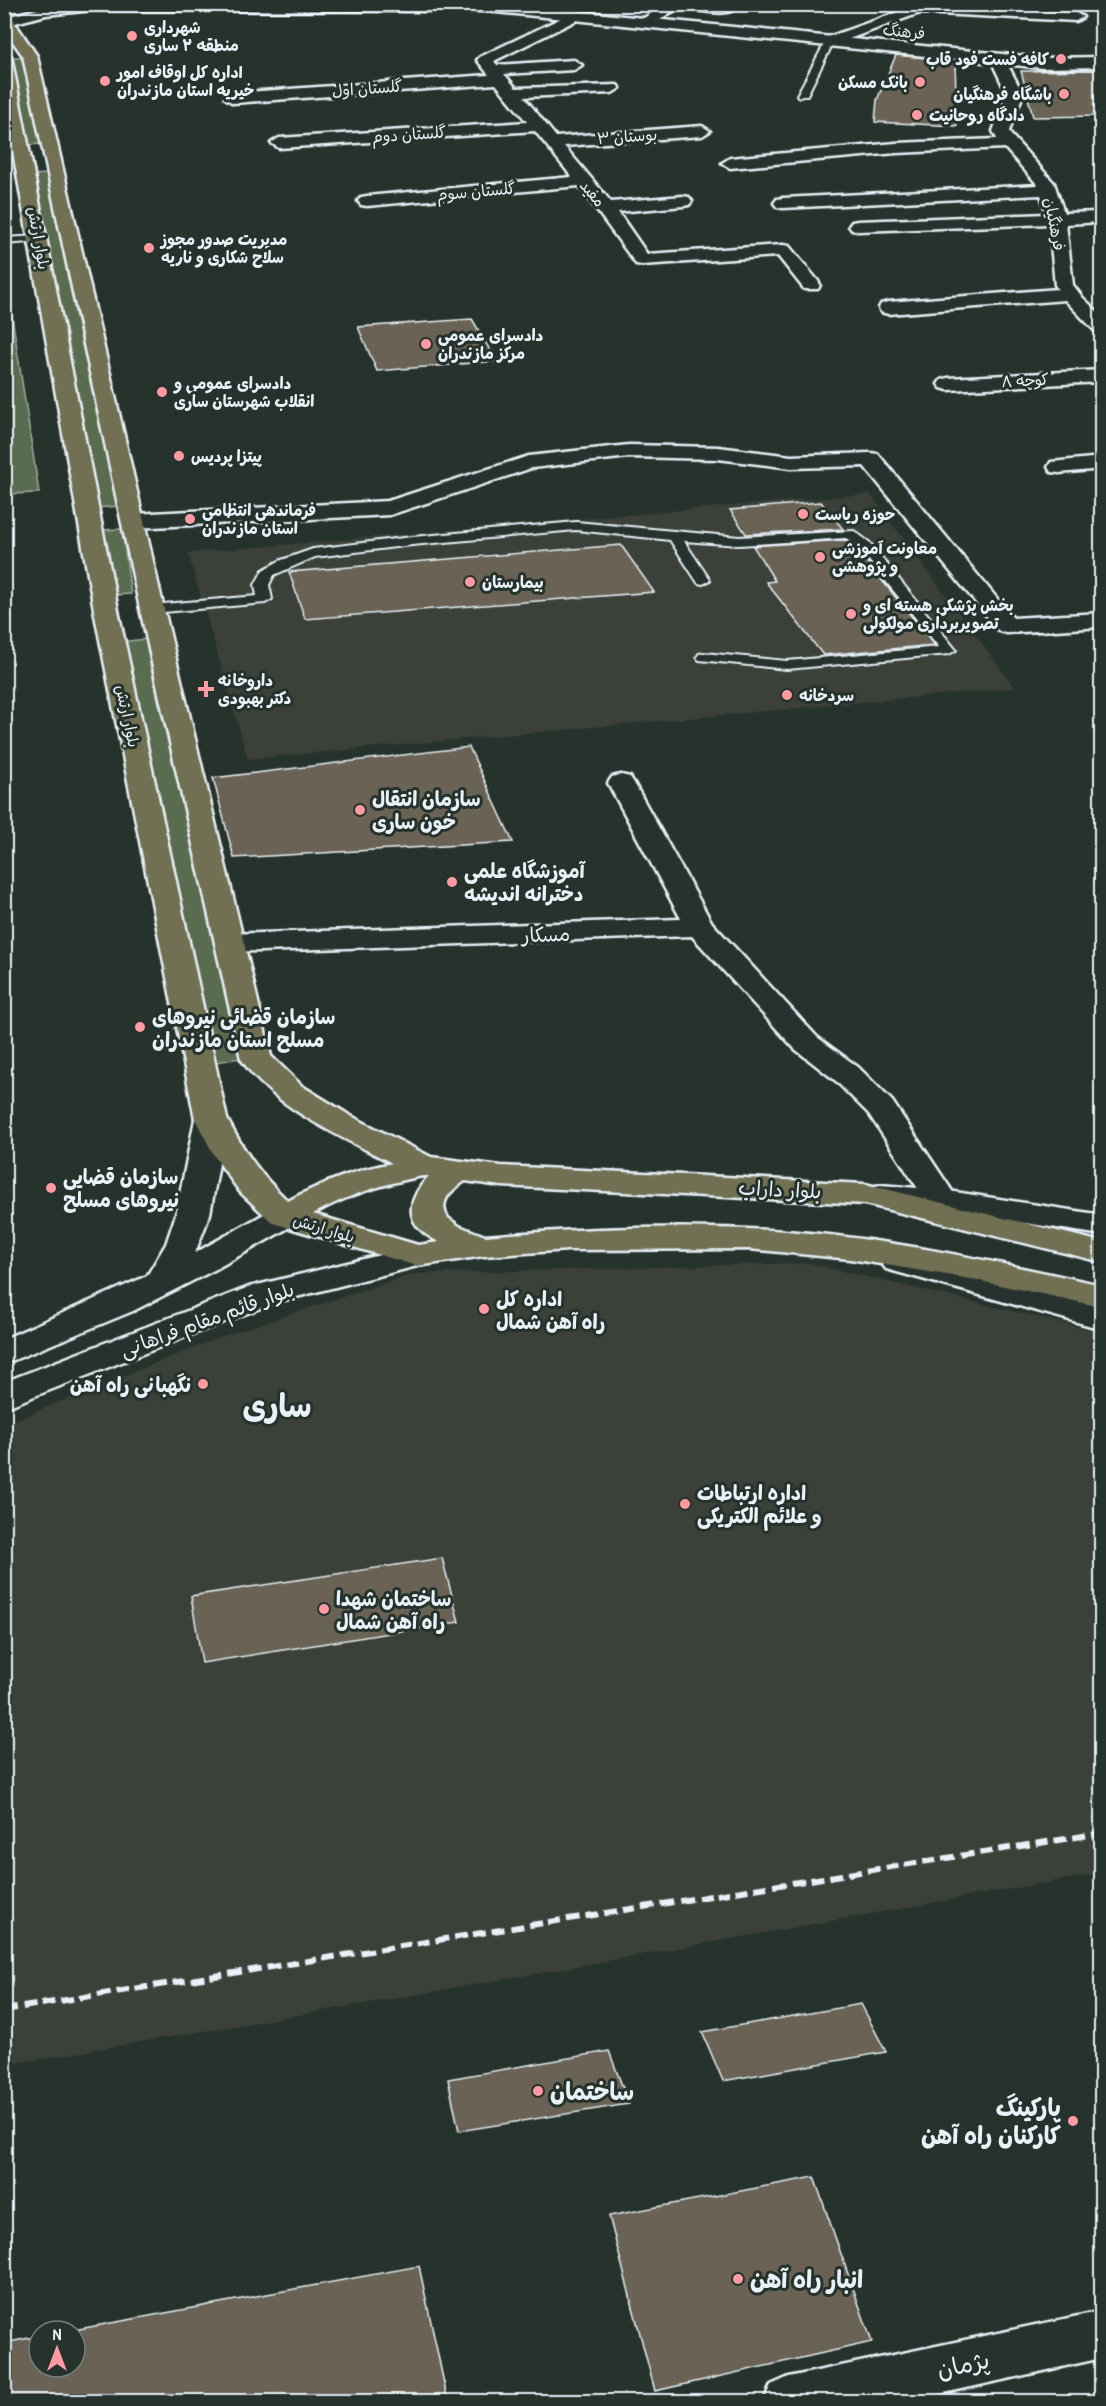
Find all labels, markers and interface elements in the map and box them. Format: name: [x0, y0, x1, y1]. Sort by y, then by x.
place label: شهرداری منطقه ۲ ساری: [144, 16, 239, 56]
street label: فرهنگ: [882, 18, 926, 44]
marker: شهرداری منطقه ۲ ساری: [125, 29, 139, 43]
place label: کافه فست فود قاب: [926, 48, 1049, 70]
marker: کافه فست فود قاب: [1054, 52, 1068, 66]
place label: اداره کل اوقاف امور خیریه استان مازندران: [115, 61, 254, 101]
place label: بانک مسکن: [838, 71, 908, 93]
marker: اداره کل اوقاف امور خیریه استان مازندران: [98, 74, 112, 88]
street label: گلستان اول: [331, 75, 403, 101]
marker: بانک مسکن: [913, 75, 927, 89]
place label: باشگاه فرهنگیان: [953, 83, 1052, 105]
marker: باشگاه فرهنگیان: [1057, 87, 1071, 101]
place label: دادگاه روحانیت: [929, 104, 1025, 126]
marker: دادگاه روحانیت: [910, 108, 924, 122]
street label: گلستان دوم: [371, 120, 447, 150]
street label: بوستان ۳: [596, 123, 658, 149]
street label: مفید: [575, 175, 611, 211]
street label: گلستان سوم: [436, 177, 517, 207]
street label: فرهنگیان: [1039, 196, 1071, 252]
street label: بلوار ارتش: [23, 205, 55, 271]
place label: مدیریت صدور مجوز سلاح شکاری و ناریه: [159, 228, 287, 268]
marker: مدیریت صدور مجوز سلاح شکاری و ناریه: [142, 241, 156, 255]
place label: دادسرای عمومی مرکز مازندران: [438, 324, 544, 364]
marker: دادسرای عمومی مرکز مازندران: [419, 337, 433, 351]
street label: کوچه ۸: [1001, 368, 1049, 392]
place label: دادسرای عمومی و انقلاب شهرستان ساری: [173, 372, 314, 412]
marker: دادسرای عمومی و انقلاب شهرستان ساری: [155, 385, 169, 399]
place label: پیتزا پردیس: [191, 445, 262, 467]
marker: پیتزا پردیس: [172, 449, 186, 463]
place label: فرماندهی انتظامی استان مازندران: [202, 499, 316, 539]
place label: حوزه ریاست: [815, 503, 895, 525]
marker: حوزه ریاست: [796, 507, 810, 521]
marker: فرماندهی انتظامی استان مازندران: [183, 512, 197, 526]
place label: معاونت آموزشی و پژوهشی: [832, 537, 937, 577]
marker: معاونت آموزشی و پژوهشی: [813, 550, 827, 564]
place label: بیمارستان: [482, 571, 544, 593]
marker: بیمارستان: [463, 575, 477, 589]
place label: بخش پژشکی هسته ای و تصویربرداری مولکولی: [862, 594, 1014, 634]
marker: بخش پژشکی هسته ای و تصویربرداری مولکولی: [844, 607, 858, 621]
place label: داروخانه دکتر بهبودی: [218, 669, 291, 709]
marker: داروخانه دکتر بهبودی: [199, 682, 213, 696]
street label: بلوار ارتش: [111, 683, 145, 749]
place label: سردخانه: [799, 684, 854, 706]
marker: سردخانه: [780, 688, 794, 702]
place label: سازمان انتقال خون ساری: [372, 785, 481, 835]
marker: سازمان انتقال خون ساری: [353, 803, 367, 817]
place label: آموزشگاه علمی دخترانه اندیشه: [464, 857, 587, 907]
marker: آموزشگاه علمی دخترانه اندیشه: [445, 875, 459, 889]
street label: مسکار: [519, 920, 571, 948]
place label: سازمان قضائی نیروهای مسلح استان مازندران: [152, 1003, 335, 1053]
marker: سازمان قضائی نیروهای مسلح استان مازندران: [133, 1020, 147, 1034]
place label: سازمان قضایی نیروهای مسلح: [63, 1163, 179, 1213]
street label: بلوار داراب: [738, 1173, 822, 1205]
marker: سازمان قضایی نیروهای مسلح: [44, 1181, 58, 1195]
street label: بلوار ارتش: [290, 1208, 358, 1248]
street label: بلوار قائم مقام فراهانی: [116, 1275, 299, 1365]
place label: اداره کل راه آهن شمال: [496, 1285, 605, 1335]
marker: اداره کل راه آهن شمال: [477, 1302, 491, 1316]
place label: نگهبانی راه آهن: [70, 1371, 191, 1398]
marker: نگهبانی راه آهن: [196, 1377, 210, 1391]
district label: ساری: [242, 1384, 312, 1427]
place label: اداره ارتباطات و علائم الکتریکی: [697, 1479, 822, 1531]
marker: اداره ارتباطات و علائم الکتریکی: [678, 1497, 692, 1511]
place label: ساختمان شهدا راه آهن شمال: [336, 1585, 451, 1635]
marker: ساختمان شهدا راه آهن شمال: [317, 1602, 331, 1616]
place label: ساختمان: [550, 2075, 634, 2107]
marker: ساختمان: [531, 2084, 545, 2098]
place label: پارکینگ کارکنان راه آهن: [921, 2091, 1061, 2151]
marker: پارکینگ کارکنان راه آهن: [1066, 2114, 1080, 2128]
place label: انبار راه آهن: [750, 2263, 863, 2295]
marker: انبار راه آهن: [731, 2272, 745, 2286]
north arrow: [27, 2319, 87, 2379]
text: N: [53, 2323, 62, 2345]
street label: پژمان: [934, 2343, 992, 2385]

